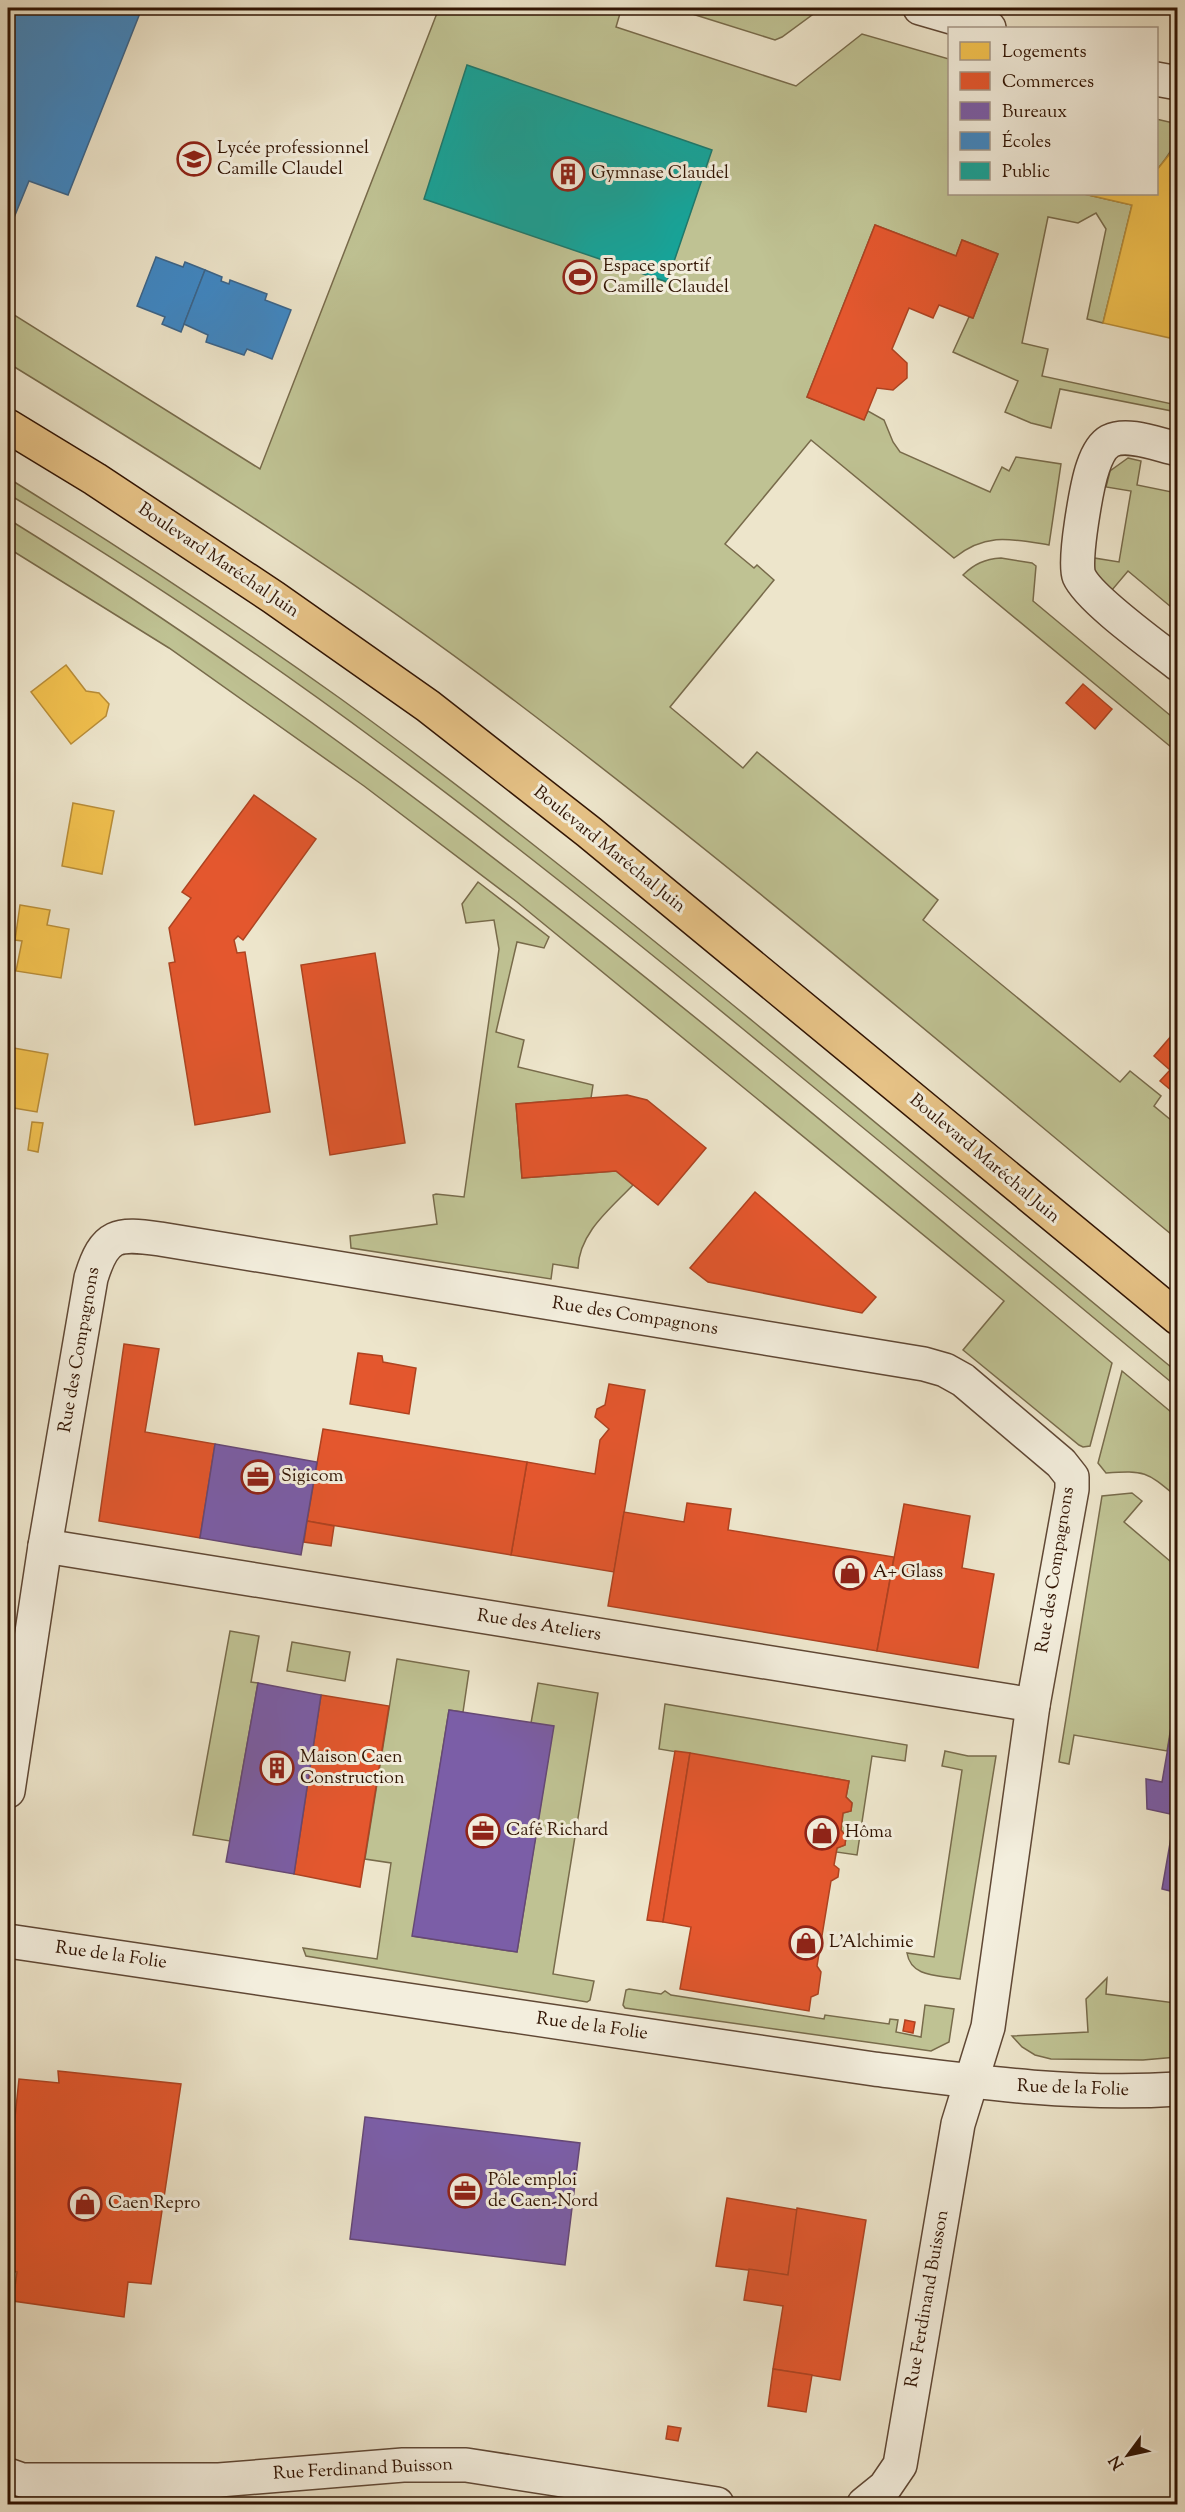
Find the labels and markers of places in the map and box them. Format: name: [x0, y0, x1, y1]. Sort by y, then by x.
place label: Lycée professionnel Camille Claudel: [217, 136, 369, 183]
school or university icon: Lycée professionnel Camille Claudel: [176, 141, 212, 177]
building icon: Gymnase Claudel: [550, 156, 586, 192]
place label: Gymnase Claudel: [591, 161, 729, 187]
place label: Espace sportif Camille Claudel: [603, 254, 729, 301]
sports icon: Espace sportif Camille Claudel: [562, 259, 598, 295]
office icon: Sigicom: [240, 1459, 276, 1495]
place label: Sigicom: [281, 1464, 344, 1490]
shop icon: A+ Glass: [832, 1555, 868, 1591]
place label: A+ Glass: [873, 1560, 943, 1586]
place label: Maison Caen Construction: [300, 1745, 405, 1792]
building icon: Maison Caen Construction: [259, 1750, 295, 1786]
office icon: Café Richard: [465, 1813, 501, 1849]
shop icon: Hôma: [804, 1815, 840, 1851]
place label: Café Richard: [506, 1818, 608, 1844]
place label: Hôma: [845, 1820, 892, 1846]
shop icon: L'Alchimie: [788, 1925, 824, 1961]
place label: L'Alchimie: [829, 1930, 914, 1956]
place label: Pôle emploi de Caen-Nord: [488, 2168, 598, 2215]
office icon: Pôle emploi de Caen-Nord: [447, 2173, 483, 2209]
shop icon: Caen Repro: [67, 2186, 103, 2222]
place label: Caen Repro: [108, 2191, 201, 2217]

